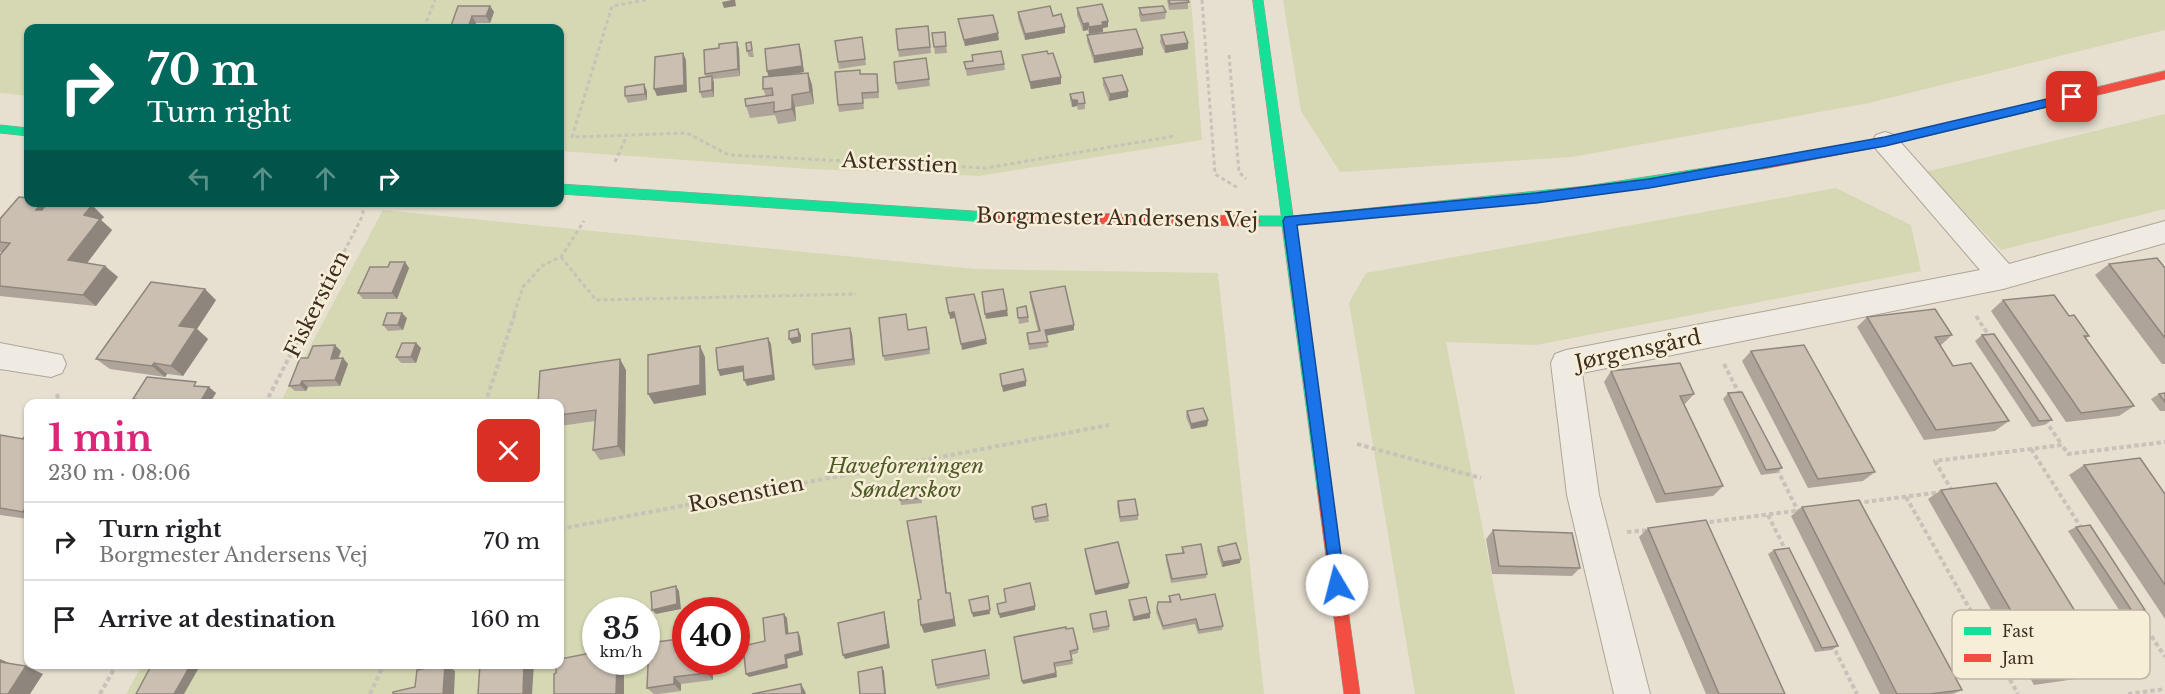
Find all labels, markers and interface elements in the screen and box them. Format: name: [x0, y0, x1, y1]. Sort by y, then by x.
text: 70 m: [147, 44, 258, 96]
icon: right: [48, 48, 126, 126]
pin: [2046, 71, 2097, 122]
icon: arrive: [2055, 80, 2088, 113]
text: Turn right: [147, 96, 291, 129]
street label: Astersstien: [840, 147, 959, 179]
icon: left: [183, 162, 216, 195]
icon: ahead: [246, 162, 279, 195]
icon: ahead: [309, 162, 342, 195]
icon: right: [372, 162, 405, 195]
street label: Borgmester Andersens Vej: [976, 203, 1258, 233]
street label: Fiskerstien: [279, 246, 355, 362]
street label: Jørgensgård: [1570, 324, 1703, 377]
text: 1 min: [48, 416, 152, 461]
button: close: [477, 419, 540, 482]
park label: Haveforeningen Sønderskov: [827, 453, 984, 503]
text: 230 m · 08:06: [48, 461, 191, 485]
street label: Rosenstien: [686, 470, 806, 518]
text: Turn right: [99, 516, 221, 543]
icon: right: [48, 525, 81, 558]
text: 70 m: [483, 528, 540, 555]
text: Borgmester Andersens Vej: [99, 543, 368, 567]
position arrow: [1305, 553, 1369, 617]
speed limit sign: 40: [672, 597, 750, 675]
icon: arrive: [48, 603, 81, 636]
text: Arrive at destination: [99, 606, 336, 633]
text: 160 m: [470, 606, 540, 633]
text: 35: [603, 610, 639, 647]
legend: [1952, 610, 2150, 679]
text: Fast: [2002, 621, 2034, 641]
text: km/h: [600, 642, 642, 661]
text: Jam: [2000, 648, 2034, 668]

